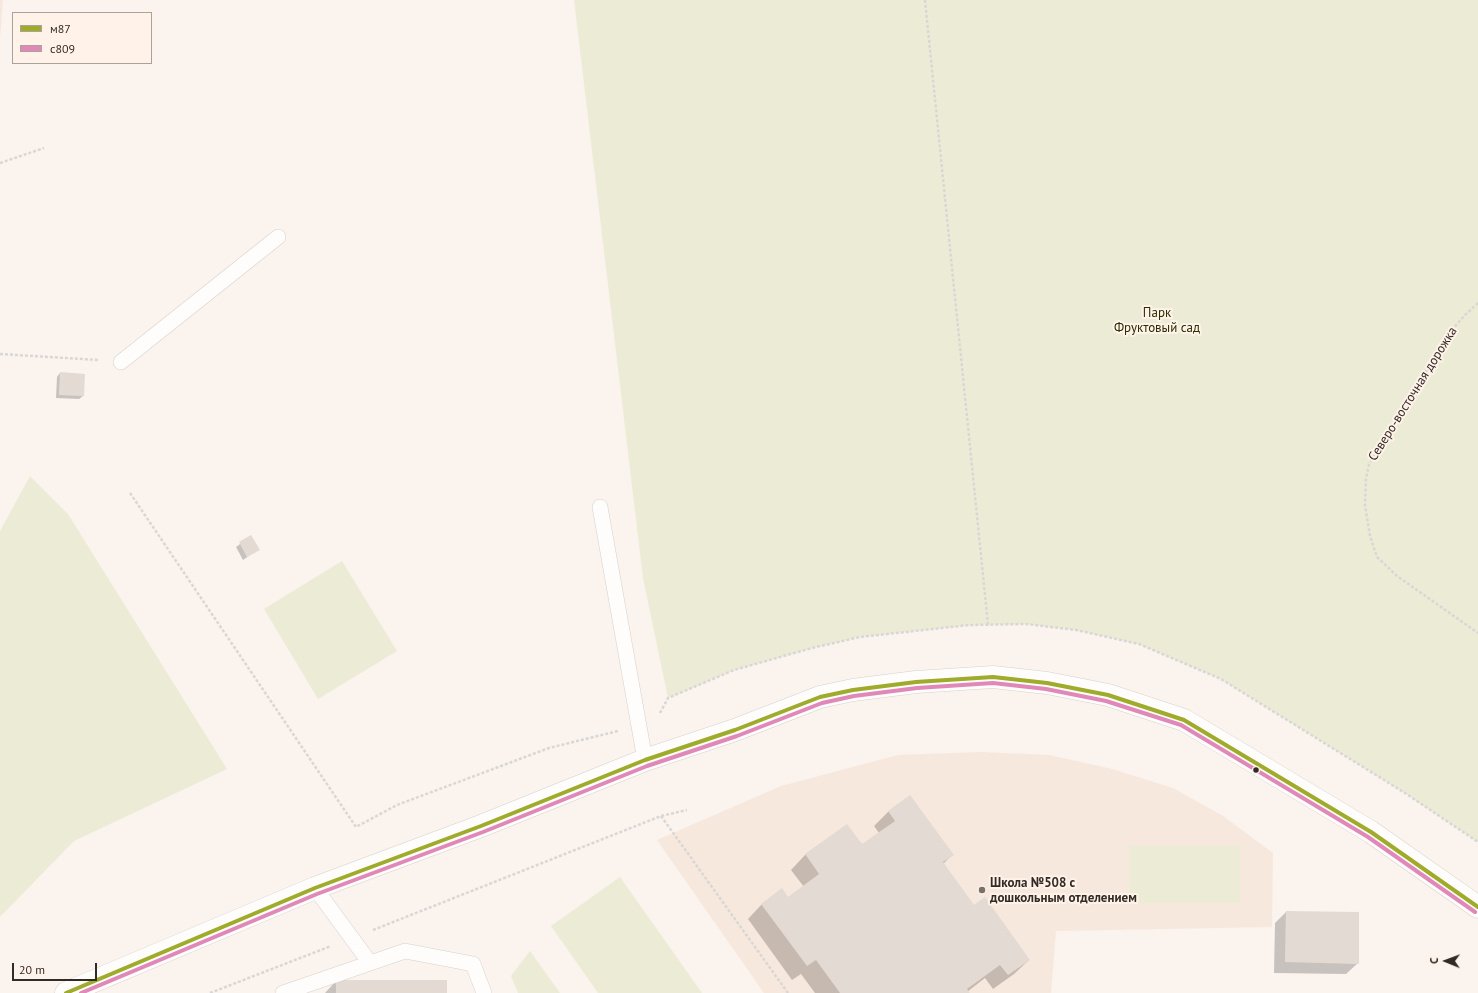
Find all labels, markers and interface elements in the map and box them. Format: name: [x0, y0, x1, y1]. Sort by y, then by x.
legend: [12, 12, 152, 64]
text: м87: [50, 21, 71, 36]
text: с809: [50, 41, 75, 56]
park label: Парк Фруктовый сад: [1114, 305, 1200, 336]
street label: Северо-восточная дорожка: [1365, 324, 1461, 464]
unlabelled marker: [1251, 765, 1261, 775]
place label: Школа №508 с дошкольным отделением: [990, 875, 1137, 906]
marker: Школа №508 с дошкольным отделением: [977, 885, 987, 895]
north arrow: [1426, 941, 1466, 981]
scale bar: [14, 955, 99, 981]
text: С: [1427, 958, 1441, 964]
text: 20 m: [19, 962, 45, 977]

